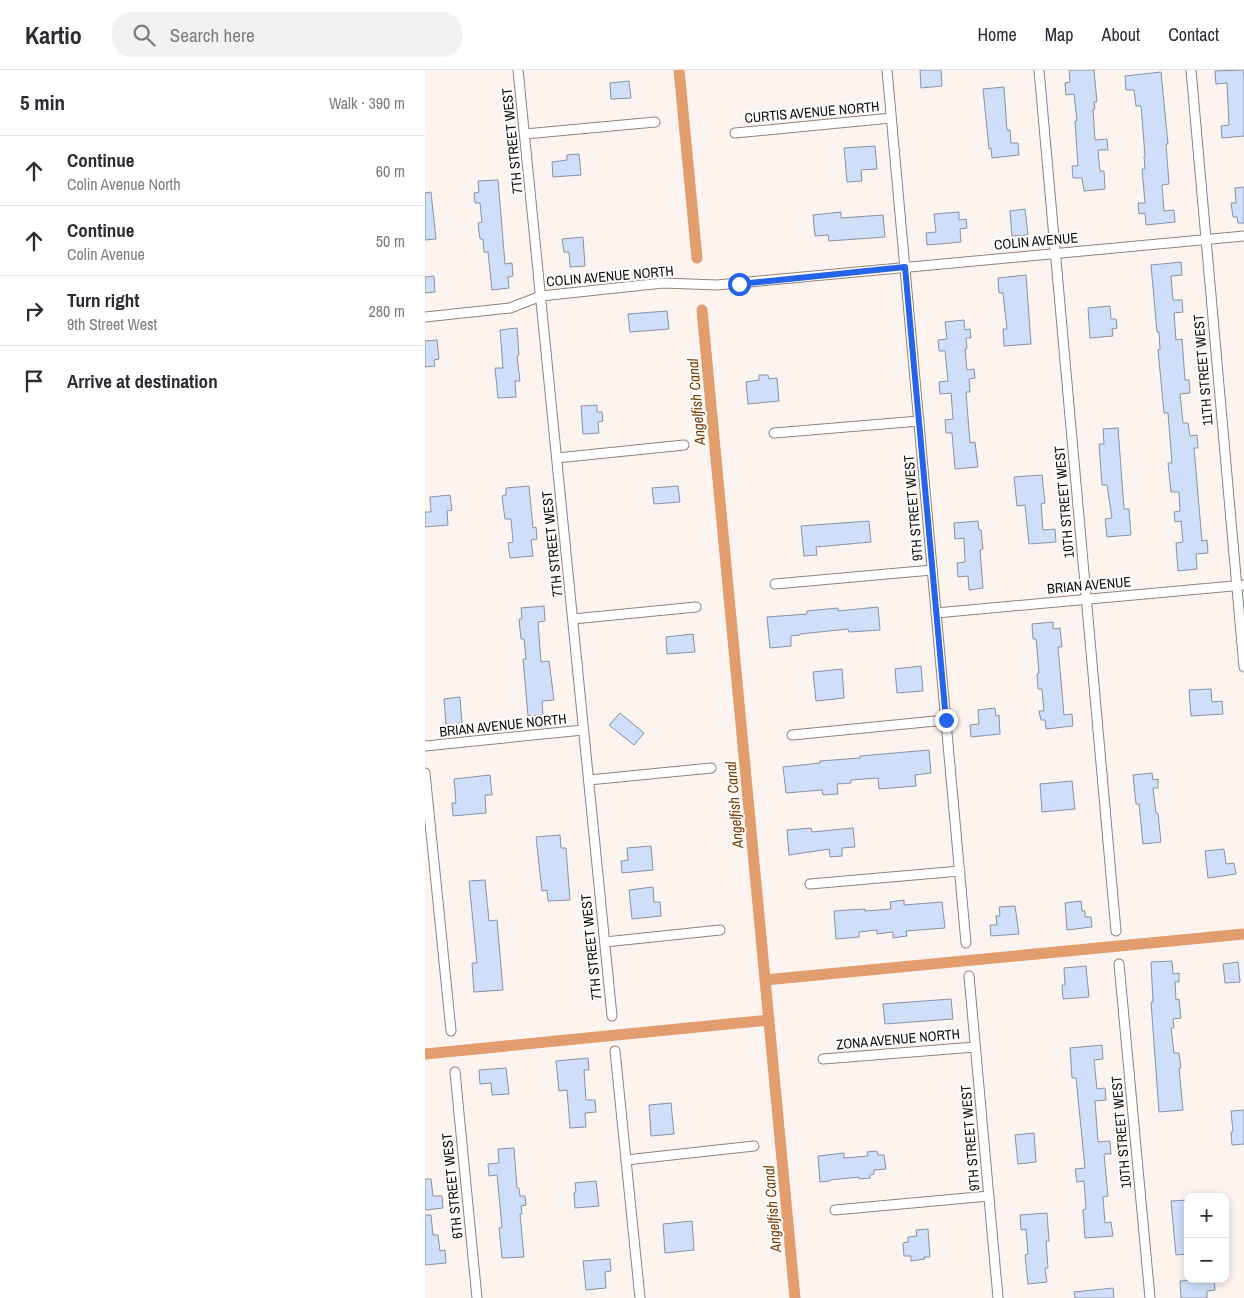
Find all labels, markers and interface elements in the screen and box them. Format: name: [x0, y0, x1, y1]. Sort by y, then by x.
search box: [112, 12, 462, 57]
text: Kartio: [25, 19, 82, 51]
icon: search: [130, 21, 158, 49]
text: Search here: [170, 22, 255, 48]
text: Home: [977, 22, 1017, 47]
text: Map: [1045, 22, 1074, 47]
text: About: [1102, 22, 1140, 47]
text: Contact: [1168, 22, 1219, 47]
street label: 7TH STREET WEST: [497, 87, 527, 195]
text: 5 min: [20, 88, 65, 117]
text: Walk · 390 m: [329, 92, 405, 114]
street label: CURTIS AVENUE NORTH: [744, 97, 880, 127]
text: Continue: [67, 147, 135, 173]
icon: ahead: [20, 157, 48, 185]
text: 60 m: [376, 160, 405, 182]
text: Colin Avenue North: [67, 173, 181, 195]
text: Continue: [67, 217, 135, 243]
icon: ahead: [20, 227, 48, 255]
street label: COLIN AVENUE: [993, 228, 1079, 254]
text: 50 m: [376, 230, 405, 252]
text: Colin Avenue: [67, 243, 145, 265]
street label: COLIN AVENUE NORTH: [546, 261, 674, 291]
route start: [728, 273, 751, 296]
text: Turn right: [67, 287, 139, 313]
icon: right: [20, 297, 48, 325]
text: 280 m: [369, 300, 405, 322]
text: 9th Street West: [67, 313, 157, 335]
street label: 11TH STREET WEST: [1189, 313, 1217, 427]
water label: Angelfish Canal: [682, 358, 710, 447]
icon: arrive: [20, 367, 48, 395]
text: Arrive at destination: [67, 368, 218, 394]
street label: 10TH STREET WEST: [1050, 445, 1078, 559]
street label: 9TH STREET WEST: [899, 454, 927, 562]
street label: 7TH STREET WEST: [537, 490, 567, 598]
street label: BRIAN AVENUE: [1046, 572, 1132, 598]
street label: BRIAN AVENUE NORTH: [438, 709, 568, 741]
route end: [935, 709, 958, 732]
water label: Angelfish Canal: [720, 761, 748, 850]
street label: 7TH STREET WEST: [576, 893, 606, 1001]
street label: ZONA AVENUE NORTH: [835, 1025, 961, 1053]
street label: 10TH STREET WEST: [1107, 1075, 1135, 1189]
street label: 9TH STREET WEST: [956, 1084, 984, 1192]
street label: 6TH STREET WEST: [437, 1132, 467, 1240]
water label: Angelfish Canal: [758, 1165, 786, 1254]
map controls: [1184, 1193, 1229, 1283]
button: +: [1184, 1193, 1229, 1238]
button: −: [1184, 1238, 1229, 1283]

